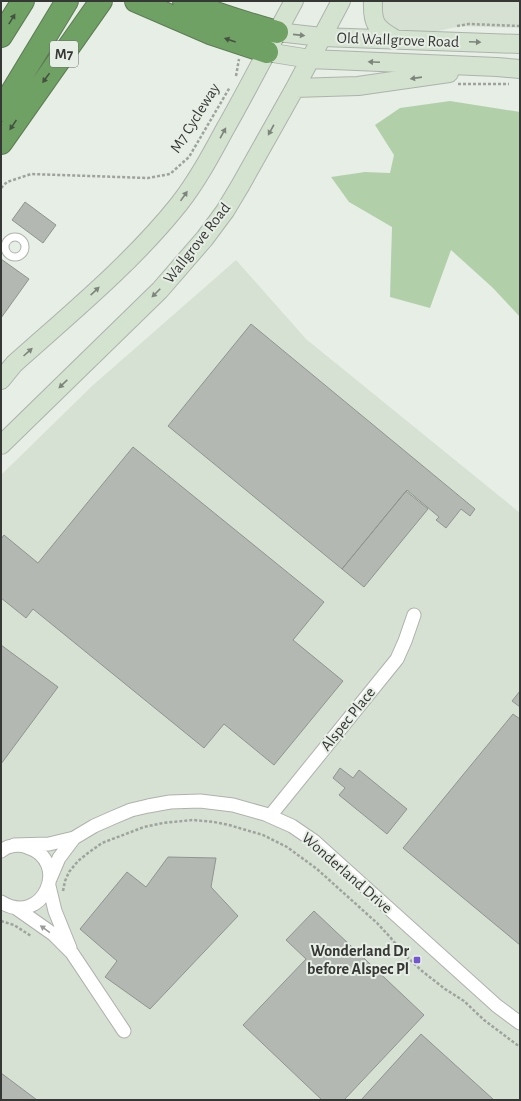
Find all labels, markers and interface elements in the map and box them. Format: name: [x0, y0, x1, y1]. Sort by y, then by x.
one-way arrow: [8, 14, 16, 24]
street label: Old Wallgrove Road: [336, 30, 460, 50]
one-way arrow: [293, 31, 305, 38]
one-way arrow: [223, 36, 235, 42]
one-way arrow: [469, 39, 481, 46]
road number: M7: [50, 41, 78, 67]
one-way arrow: [367, 59, 380, 65]
one-way arrow: [42, 73, 50, 84]
one-way arrow: [410, 75, 422, 81]
street label: M7 Cycleway: [167, 80, 224, 156]
one-way arrow: [9, 120, 17, 131]
one-way arrow: [268, 124, 274, 136]
one-way arrow: [220, 127, 227, 139]
one-way arrow: [180, 191, 188, 202]
street label: Wallgrove Road: [161, 200, 233, 286]
one-way arrow: [90, 286, 100, 296]
one-way arrow: [152, 288, 161, 298]
one-way arrow: [23, 347, 33, 357]
one-way arrow: [58, 379, 68, 389]
street label: Alspec Place: [318, 684, 378, 754]
street label: Wonderland Drive: [299, 830, 395, 916]
one-way arrow: [40, 925, 51, 933]
place label: Wonderland Dr before Alspec Pl: [307, 943, 409, 977]
marker: Wonderland Dr before Alspec Pl: [412, 955, 422, 965]

